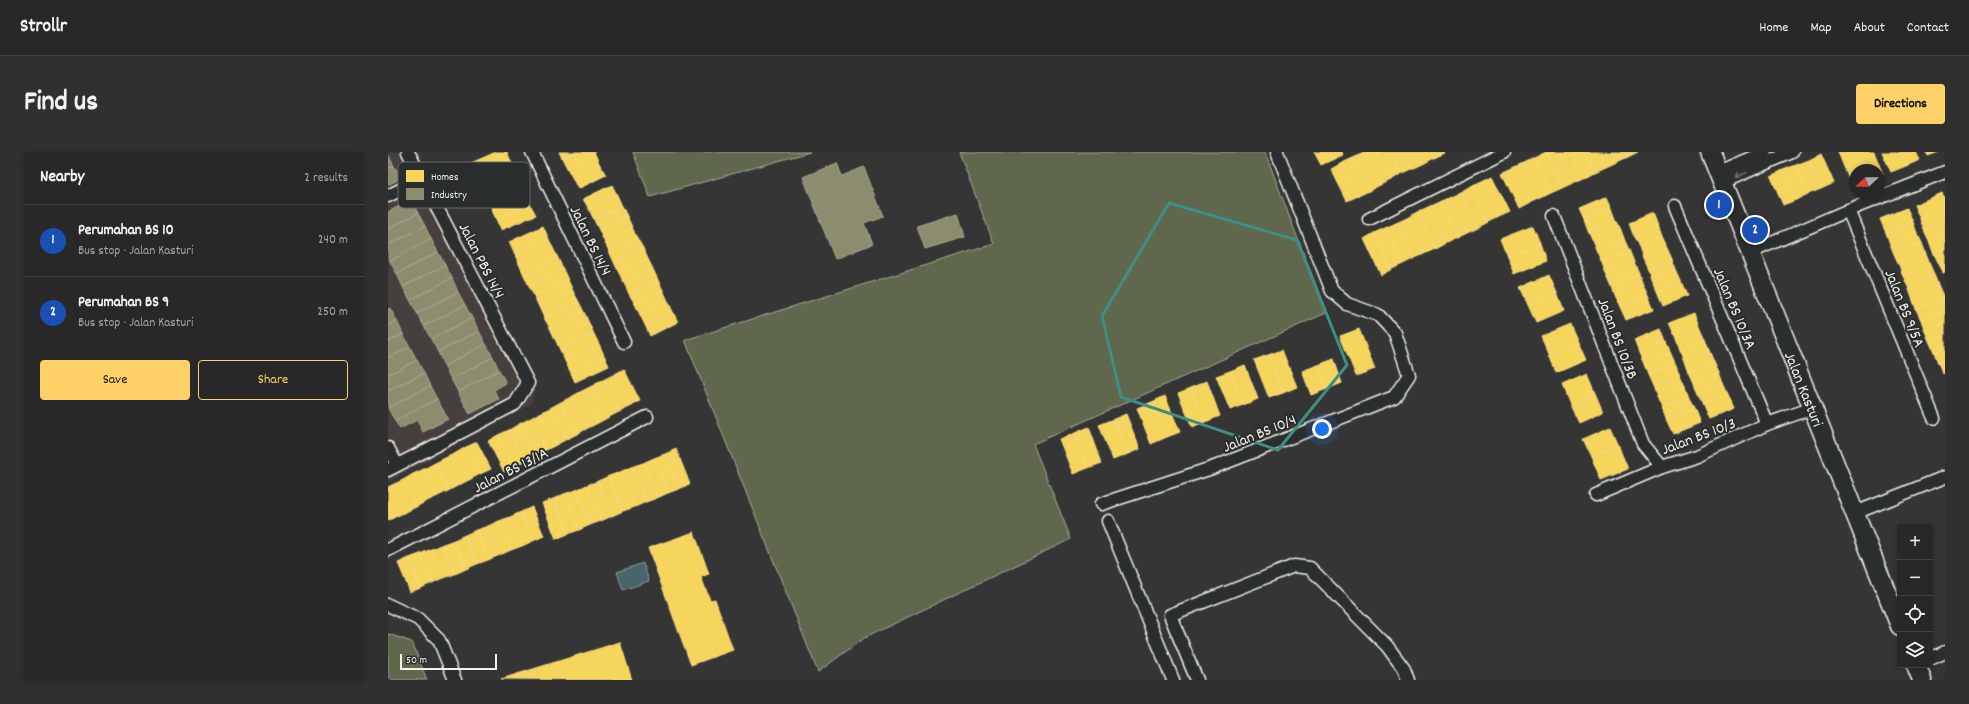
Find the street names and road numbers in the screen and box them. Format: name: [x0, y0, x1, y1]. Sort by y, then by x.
street label: Jalan BS 14/4: [563, 202, 617, 280]
street label: Jalan PBS 14/4: [452, 219, 510, 303]
street label: Jalan BS 10/3A: [1706, 265, 1761, 354]
street label: Jalan BS 9/5A: [1878, 267, 1930, 352]
street label: Jalan BS 10/3B: [1591, 295, 1643, 383]
street label: Jalan Kasturi: [1777, 349, 1828, 431]
street label: Jalan BS 10/4: [1220, 409, 1300, 459]
street label: Jalan BS 10/3: [1658, 413, 1739, 462]
street label: Jalan BS 13/1A: [470, 442, 553, 500]

